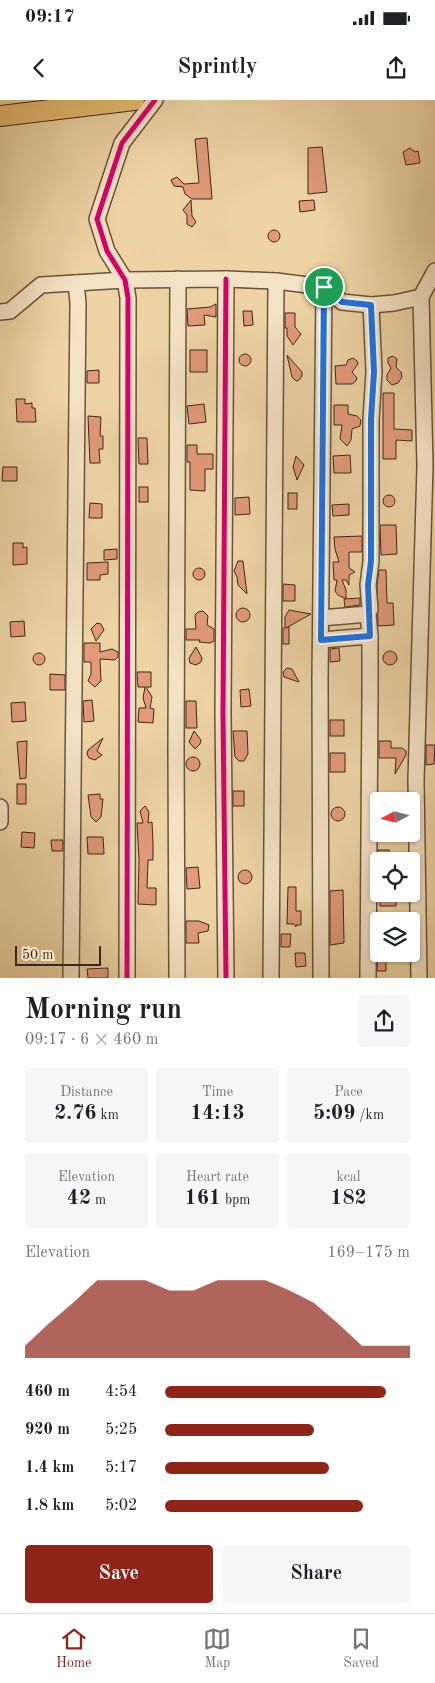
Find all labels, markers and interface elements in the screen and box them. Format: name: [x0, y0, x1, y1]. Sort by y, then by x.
text: 09:17: [25, 8, 74, 27]
icon: back: [25, 54, 53, 82]
icon: share: [382, 54, 410, 82]
text: Sprintly: [177, 56, 258, 78]
pin: [303, 266, 345, 308]
icon: arrive: [310, 273, 338, 301]
north arrow: [370, 792, 420, 842]
map controls: [370, 792, 420, 962]
button: locate: [370, 852, 420, 902]
button: layers: [370, 912, 420, 962]
scale bar: [15, 943, 101, 966]
text: 50 m: [22, 948, 53, 962]
button: share: [358, 995, 410, 1047]
text: Morning run: [25, 997, 182, 1025]
text: 09:17 · 6 × 460 m: [25, 1032, 158, 1048]
text: Distance: [60, 1085, 113, 1099]
text: Time: [202, 1085, 233, 1099]
text: Pace: [334, 1085, 363, 1099]
text: 2.76: [54, 1103, 97, 1124]
text: 14:13: [190, 1103, 245, 1124]
text: 5:09: [313, 1103, 355, 1124]
text: km: [97, 1108, 119, 1122]
text: /km: [355, 1108, 384, 1122]
text: Elevation: [58, 1170, 115, 1184]
text: Heart rate: [186, 1170, 249, 1184]
text: kcal: [336, 1170, 361, 1184]
text: 42: [67, 1188, 91, 1209]
text: 161: [184, 1188, 221, 1209]
text: 182: [330, 1188, 367, 1209]
text: m: [91, 1193, 106, 1207]
text: bpm: [221, 1193, 251, 1207]
text: Elevation: [25, 1245, 90, 1261]
text: 169–175 m: [327, 1245, 410, 1261]
text: 460 m: [25, 1384, 70, 1400]
text: 4:54: [105, 1384, 137, 1400]
text: 920 m: [25, 1422, 70, 1438]
text: 5:25: [105, 1422, 137, 1438]
text: 1.4 km: [25, 1460, 74, 1476]
text: 5:17: [105, 1460, 137, 1476]
text: 1.8 km: [25, 1498, 74, 1514]
text: 5:02: [105, 1498, 137, 1514]
button: Save: [25, 1545, 213, 1603]
button: Share: [223, 1545, 410, 1603]
tab: Home: [56, 1625, 92, 1672]
tab: Map: [203, 1625, 231, 1672]
tab: Saved: [343, 1625, 379, 1672]

